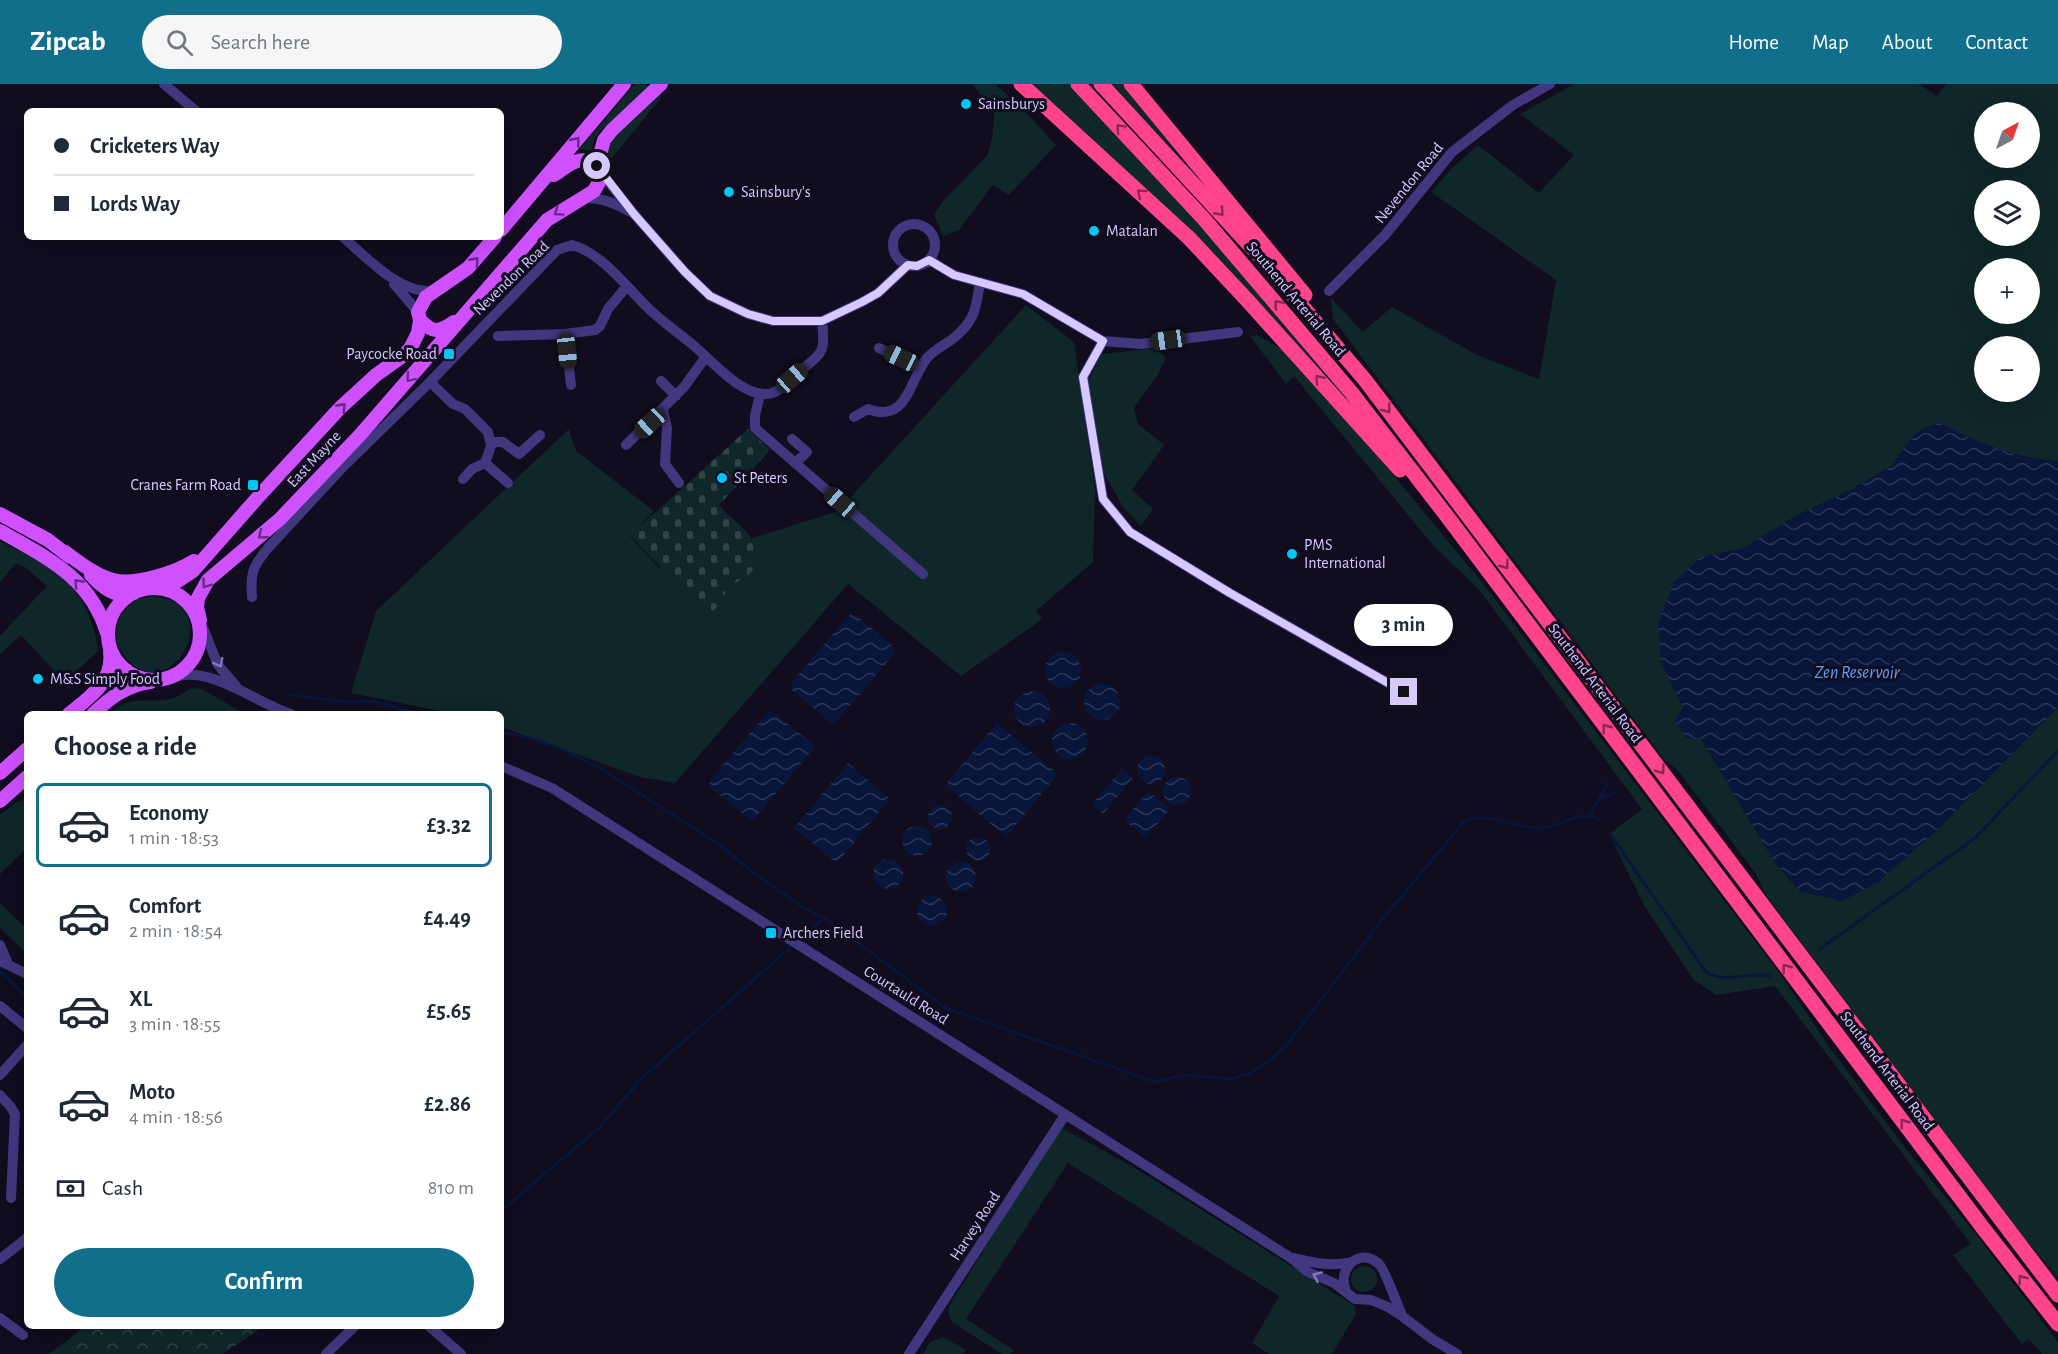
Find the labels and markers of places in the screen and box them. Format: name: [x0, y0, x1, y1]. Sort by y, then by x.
place label: Sainsburys: [978, 96, 1045, 113]
marker: Sainsburys: [959, 97, 973, 111]
place label: Sainsbury's: [741, 184, 811, 201]
marker: Sainsbury's: [722, 185, 736, 199]
place label: Matalan: [1106, 223, 1158, 239]
marker: Matalan: [1087, 224, 1101, 238]
place label: Paycocke Road: [346, 346, 437, 363]
marker: Paycocke Road: [442, 347, 456, 361]
place label: St Peters: [734, 470, 788, 486]
marker: St Peters: [715, 471, 729, 485]
place label: Cranes Farm Road: [130, 477, 241, 493]
marker: Cranes Farm Road: [246, 478, 260, 492]
place label: PMS International: [1304, 537, 1386, 571]
marker: PMS International: [1285, 547, 1299, 561]
place label: M&S Simply Food: [50, 671, 160, 688]
marker: M&S Simply Food: [31, 672, 45, 686]
place label: Archers Field: [783, 925, 863, 941]
marker: Archers Field: [764, 926, 778, 940]

